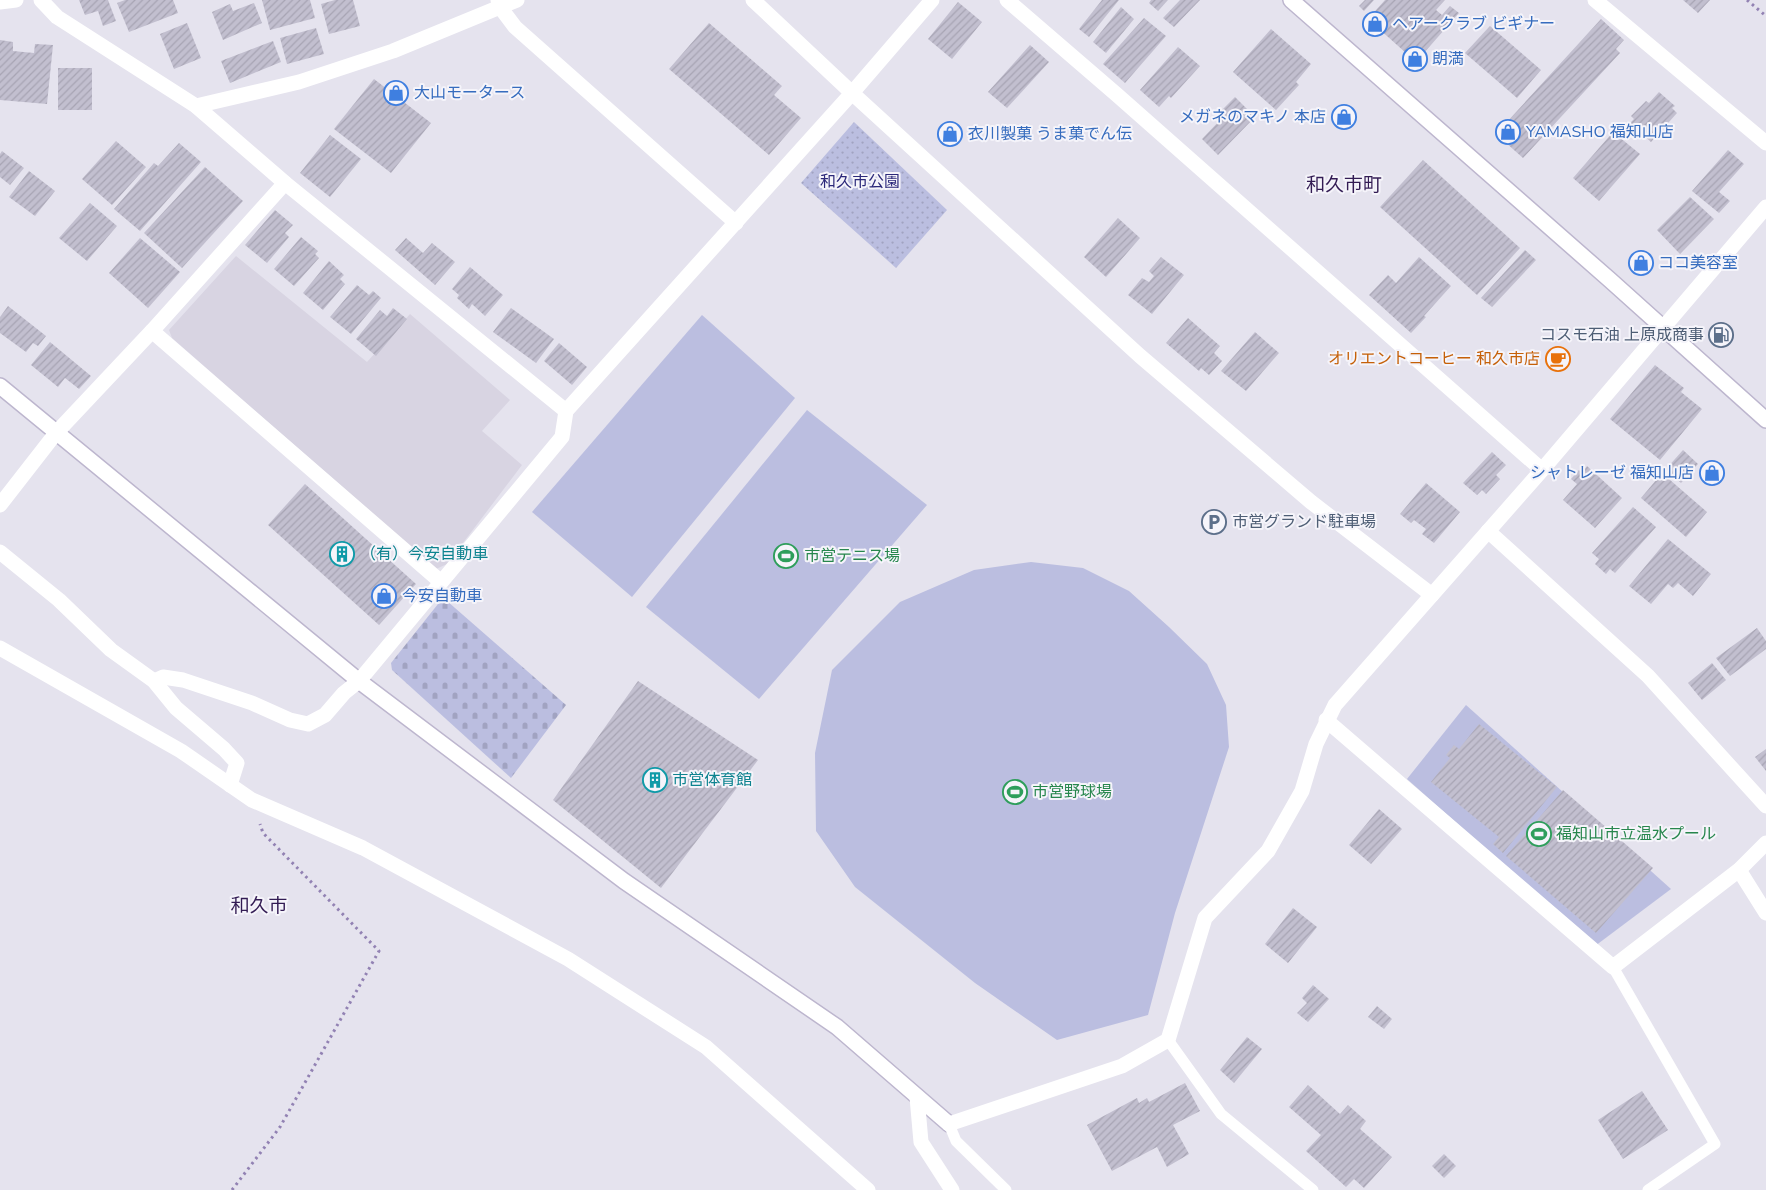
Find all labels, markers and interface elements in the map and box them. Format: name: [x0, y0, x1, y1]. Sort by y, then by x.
shop icon: ヘアークラブ ビギナー: [1362, 11, 1388, 37]
place label: ヘアークラブ ビギナー: [1392, 13, 1555, 35]
shop icon: 朗満: [1402, 46, 1428, 72]
place label: 朗満: [1432, 48, 1464, 70]
shop icon: 大山モータース: [383, 80, 409, 106]
place label: 大山モータース: [414, 82, 525, 104]
shop icon: メガネのマキノ 本店: [1331, 104, 1357, 130]
place label: メガネのマキノ 本店: [1179, 106, 1326, 128]
shop icon: YAMASHO 福知山店: [1495, 119, 1521, 145]
shop icon: 衣川製菓 うま菓でん伝: [937, 121, 963, 147]
place label: YAMASHO 福知山店: [1525, 121, 1674, 143]
place label: 衣川製菓 うま菓でん伝: [968, 123, 1132, 145]
park label: 和久市公園: [820, 171, 900, 193]
district label: 和久市町: [1306, 172, 1382, 198]
shop icon: ココ美容室: [1628, 250, 1654, 276]
place label: ココ美容室: [1658, 252, 1738, 274]
fuel station icon: コスモ石油 上原成商事: [1708, 322, 1734, 348]
place label: コスモ石油 上原成商事: [1540, 324, 1704, 346]
cafe icon: オリエントコーヒー 和久市店: [1545, 346, 1571, 372]
place label: オリエントコーヒー 和久市店: [1328, 348, 1540, 370]
shop icon: シャトレーゼ 福知山店: [1699, 460, 1725, 486]
place label: シャトレーゼ 福知山店: [1530, 462, 1694, 484]
parking icon: 市営グランド駐車場: [1201, 509, 1227, 535]
place label: 市営グランド駐車場: [1232, 511, 1376, 533]
building icon: （有）今安自動車: [329, 541, 355, 567]
place label: （有）今安自動車: [360, 543, 488, 565]
sports icon: 市営テニス場: [773, 543, 799, 569]
place label: 市営テニス場: [804, 545, 900, 567]
shop icon: 今安自動車: [371, 583, 397, 609]
place label: 今安自動車: [402, 585, 482, 607]
building icon: 市営体育館: [642, 767, 668, 793]
place label: 市営体育館: [672, 769, 752, 791]
sports icon: 市営野球場: [1002, 779, 1028, 805]
place label: 市営野球場: [1032, 781, 1112, 803]
sports icon: 福知山市立温水プール: [1526, 821, 1552, 847]
place label: 福知山市立温水プール: [1556, 823, 1716, 845]
district label: 和久市: [230, 893, 288, 919]

